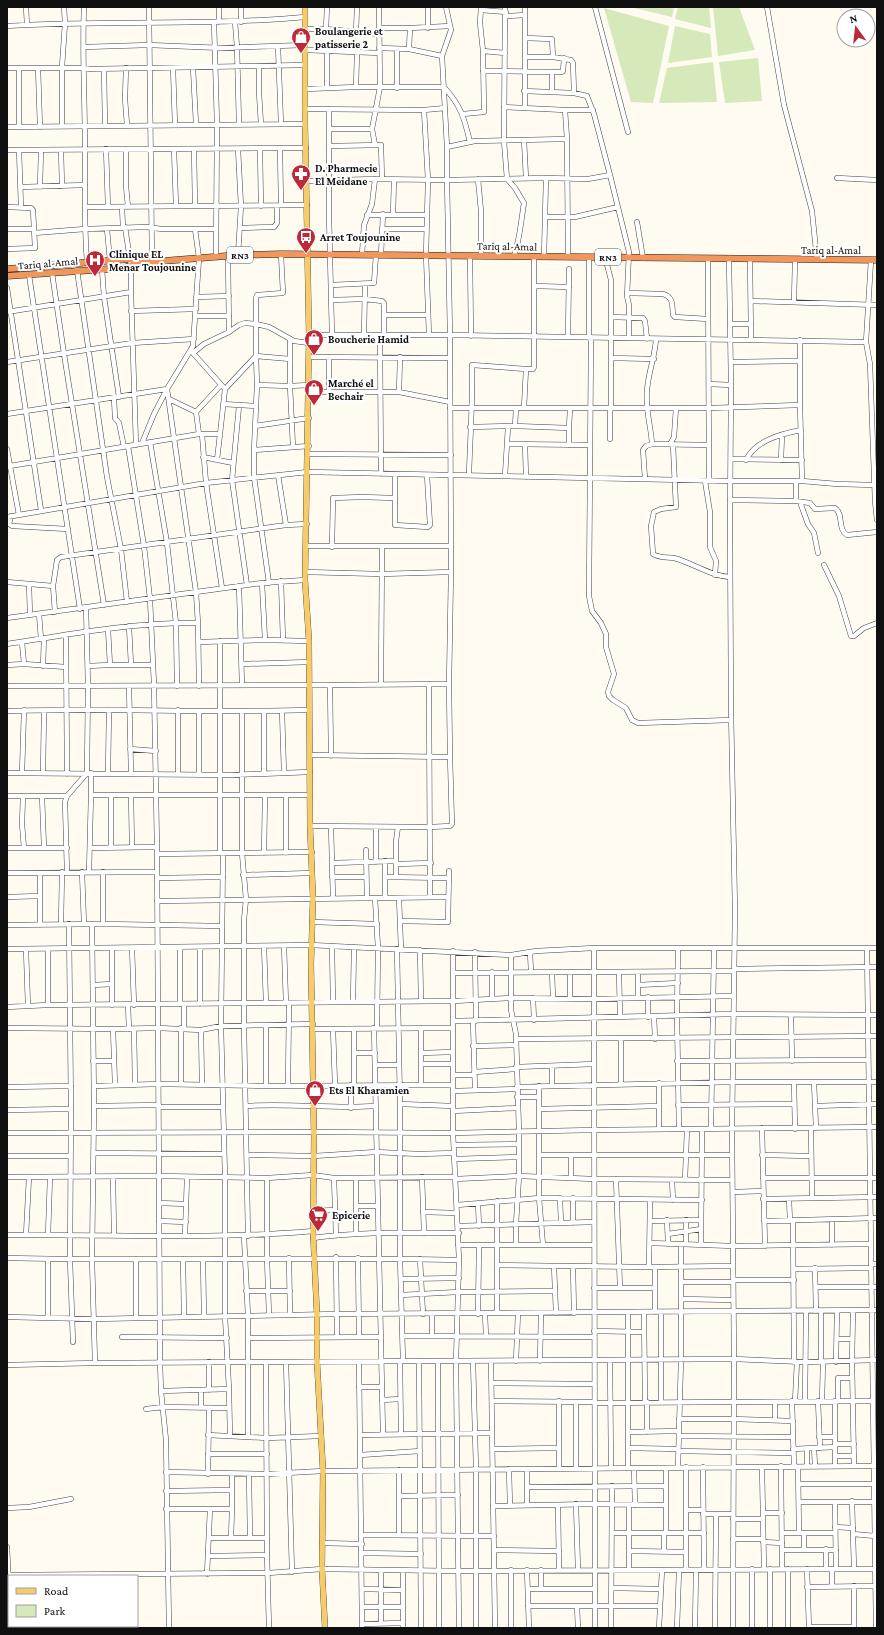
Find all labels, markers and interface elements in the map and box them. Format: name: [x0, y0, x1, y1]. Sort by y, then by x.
north arrow: [836, 8, 876, 48]
text: N: [848, 11, 859, 25]
place label: Boulangerie et patisserie 2: [315, 25, 383, 50]
shop icon: Boulangerie et patisserie 2: [290, 26, 312, 54]
place label: D. Pharmecie El Meidane: [315, 162, 377, 187]
pharmacy icon: D. Pharmecie El Meidane: [290, 163, 312, 191]
bus stop icon: Arret Toujounine: [295, 226, 317, 254]
place label: Arret Toujounine: [319, 231, 400, 244]
street label: Tariq al-Amal: [477, 239, 537, 254]
street label: Tariq al-Amal: [801, 244, 861, 257]
road number: RN3: [227, 247, 253, 263]
place label: Clinique EL Menar Toujounine: [109, 248, 196, 274]
hospital icon: Clinique EL Menar Toujounine: [84, 249, 106, 277]
road number: RN3: [595, 249, 621, 265]
street label: Tariq al-Amal: [17, 254, 79, 273]
shop icon: Boucherie Hamid: [303, 328, 325, 356]
place label: Boucherie Hamid: [328, 333, 409, 345]
place label: Marché el Bechair: [328, 377, 375, 402]
shop icon: Marché el Bechair: [303, 378, 325, 406]
shop icon: Ets El Kharamien: [304, 1079, 326, 1107]
place label: Ets El Kharamien: [329, 1084, 410, 1096]
supermarket icon: Epicerie: [307, 1204, 329, 1232]
place label: Epicerie: [332, 1209, 370, 1221]
legend: [8, 1575, 138, 1627]
text: Road: [44, 1584, 69, 1598]
text: Park: [44, 1604, 66, 1618]

